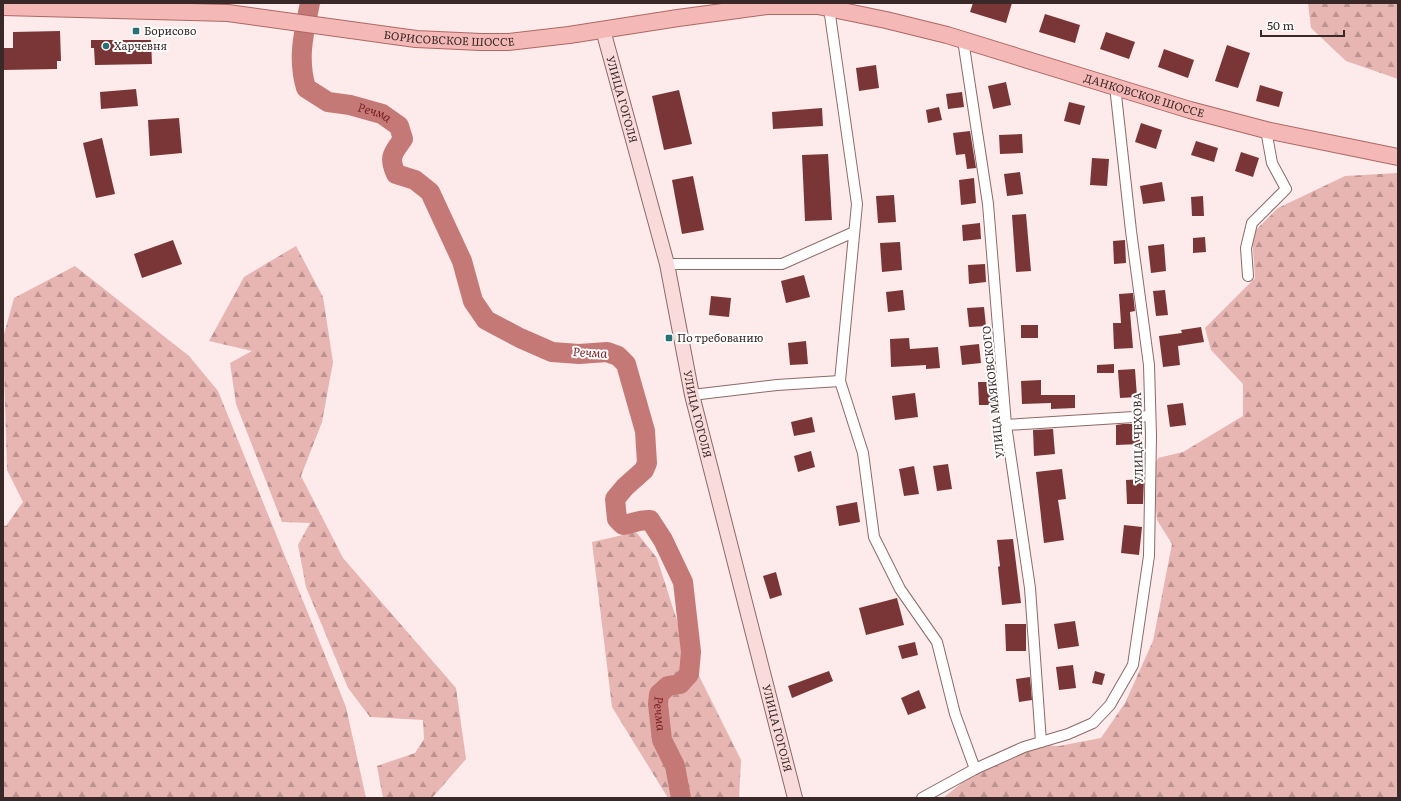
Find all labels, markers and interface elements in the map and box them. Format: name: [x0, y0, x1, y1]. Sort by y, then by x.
scale bar: [1261, 12, 1344, 38]
text: 50 m: [1267, 16, 1294, 34]
place label: Борисово: [144, 22, 196, 38]
marker: Борисово: [131, 26, 141, 36]
street label: БОРИСОВСКОЕ ШОССЕ: [383, 26, 515, 49]
place label: Харчевня: [114, 37, 168, 53]
marker: Харчевня: [101, 41, 111, 51]
street label: УЛИЦА ГОГОЛЯ: [603, 54, 643, 145]
street label: ДАНКОВСКОЕ ШОССЕ: [1082, 69, 1206, 120]
water label: Речма: [356, 98, 396, 126]
street label: УЛИЦА МАЯКОВСКОГО: [977, 325, 1007, 459]
place label: По требованию: [677, 329, 764, 345]
marker: По требованию: [664, 333, 674, 343]
water label: Речма: [572, 342, 608, 362]
street label: УЛИЦА ГОГОЛЯ: [680, 369, 717, 460]
street label: УЛИЦА ЧЕХОВА: [1128, 392, 1146, 484]
street label: УЛИЦА ГОГОЛЯ: [759, 683, 797, 774]
water label: Речма: [650, 696, 671, 732]

